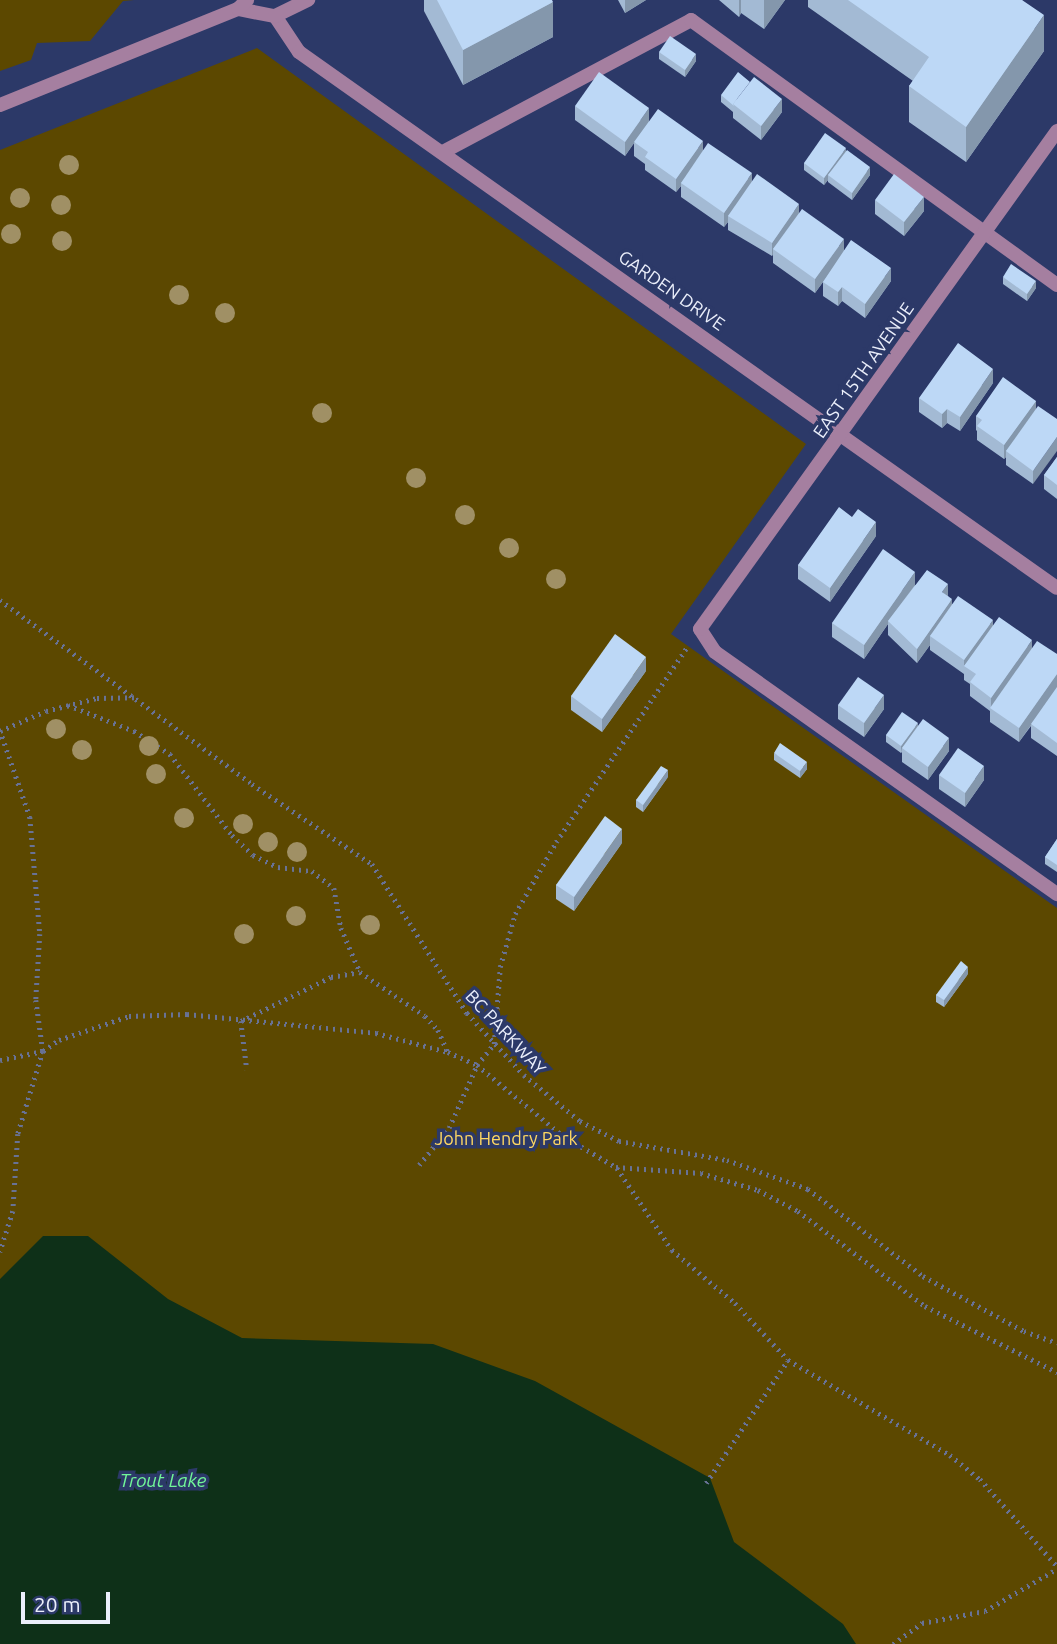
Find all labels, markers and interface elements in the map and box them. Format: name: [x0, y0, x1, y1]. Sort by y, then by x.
street label: GARDEN DRIVE: [615, 245, 729, 335]
street label: EAST 15TH AVENUE: [808, 298, 918, 442]
street label: BC PARKWAY: [461, 985, 551, 1079]
park label: John Hendry Park: [434, 1127, 578, 1149]
water label: Trout Lake: [120, 1470, 206, 1492]
scale bar: [24, 1578, 114, 1622]
text: 20 m: [34, 1592, 81, 1616]

